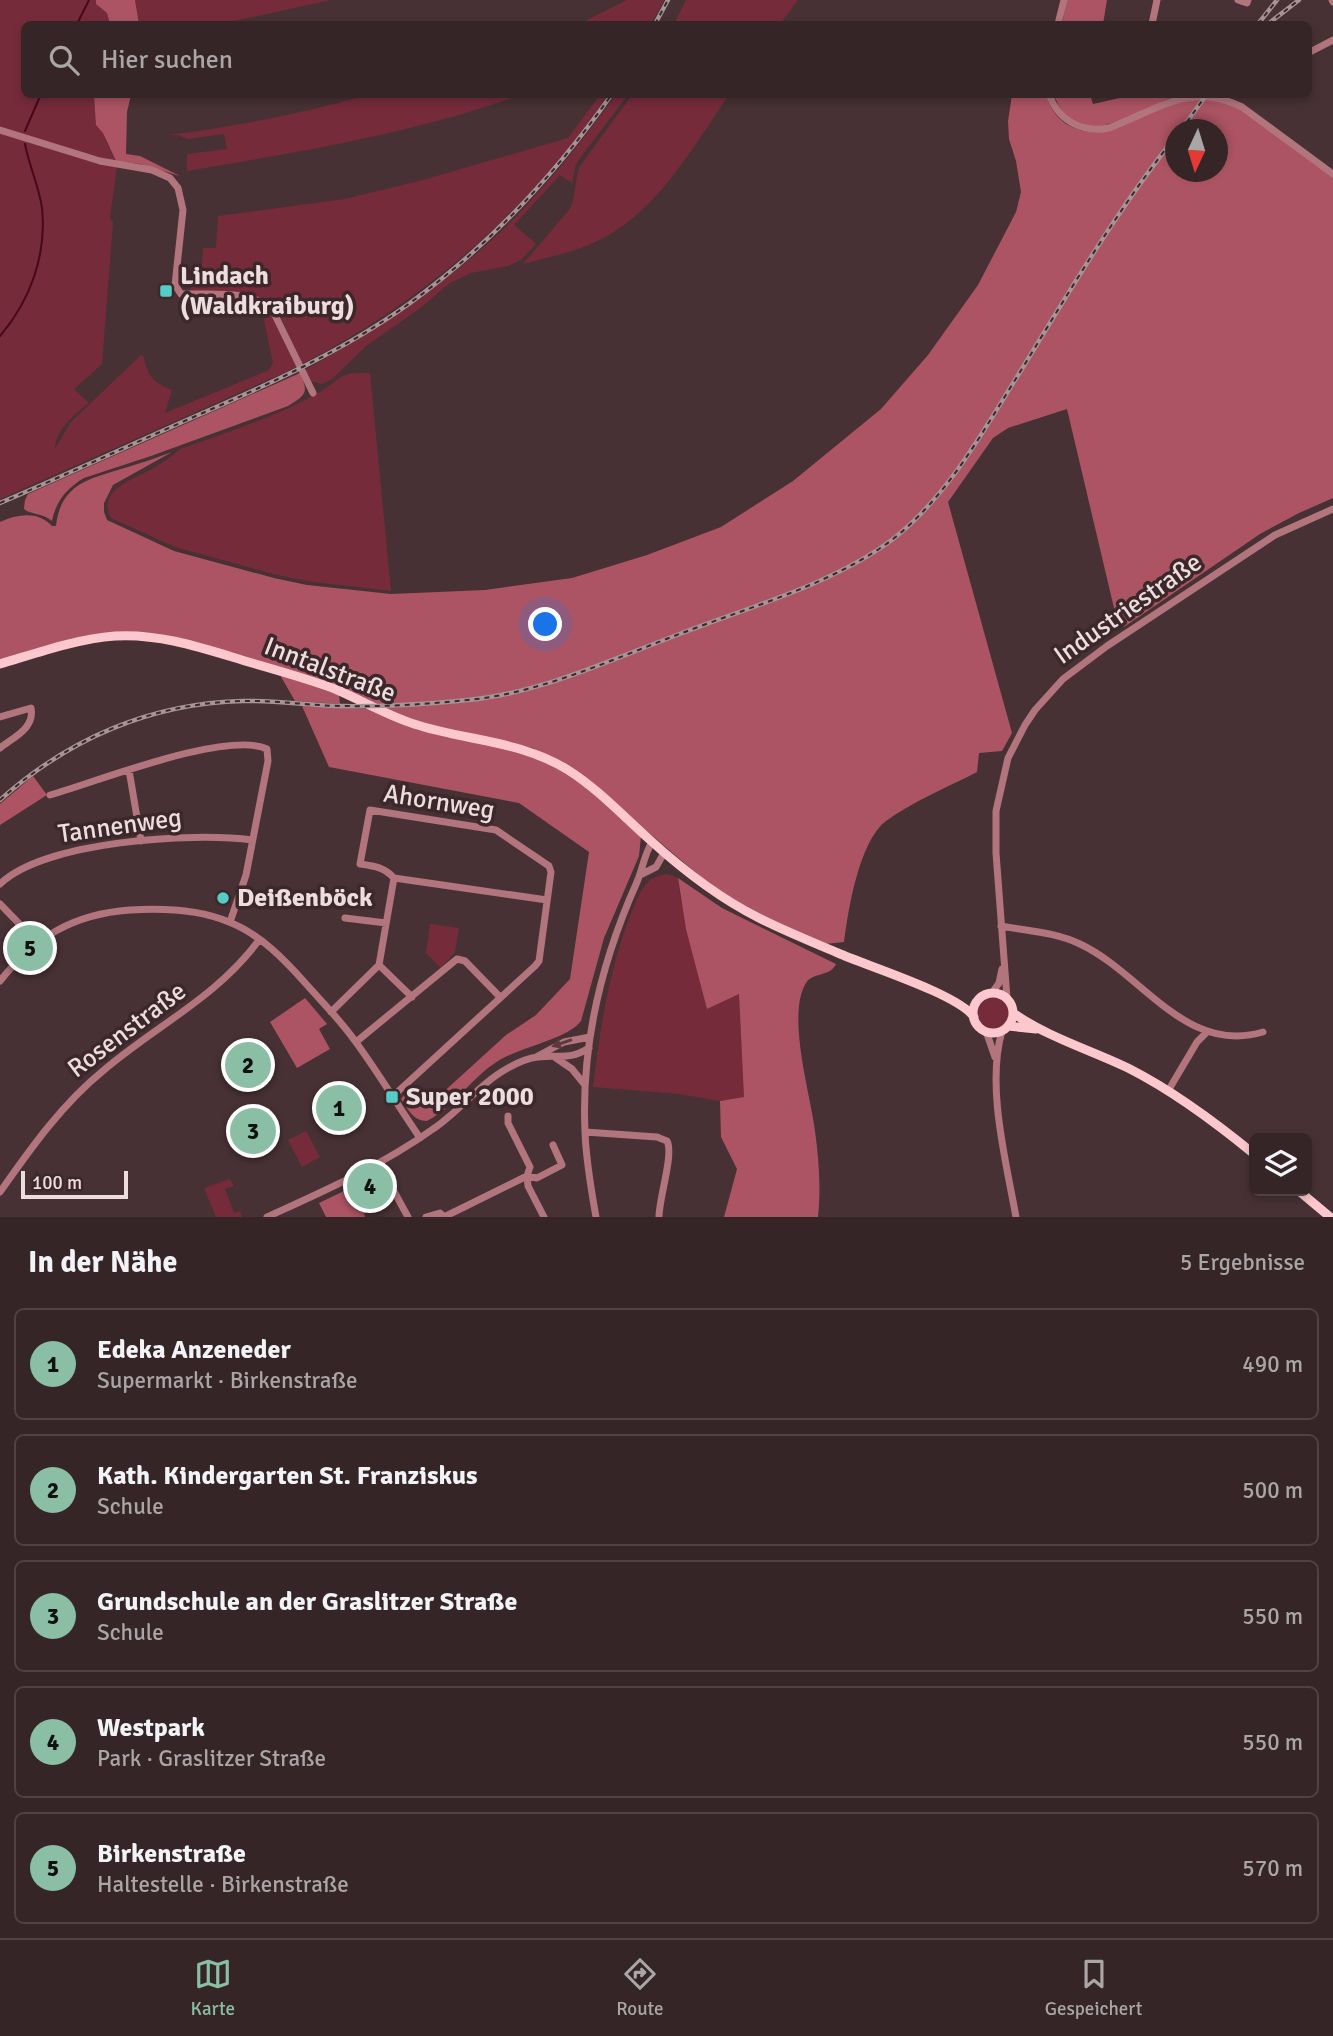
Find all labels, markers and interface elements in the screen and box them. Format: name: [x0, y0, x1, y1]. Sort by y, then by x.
search box: [21, 21, 1312, 98]
icon: search: [45, 41, 83, 79]
text: Hier suchen: [101, 44, 233, 76]
north arrow: [1165, 119, 1228, 182]
place label: Lindach (Waldkraiburg): [180, 260, 355, 322]
marker: Lindach (Waldkraiburg): [158, 283, 174, 299]
street label: Industriestraße: [1048, 546, 1208, 672]
your location: [528, 607, 562, 641]
street label: Inntalstraße: [260, 630, 400, 710]
street label: Ahornweg: [381, 777, 497, 827]
street label: Tannenweg: [56, 801, 184, 851]
place label: Deißenböck: [237, 882, 373, 914]
marker: Deißenböck: [215, 890, 231, 906]
pin: 5: [7, 922, 53, 974]
street label: Rosenstraße: [62, 975, 192, 1085]
one-way arrow: [551, 1038, 572, 1049]
pin: 2: [225, 1039, 271, 1091]
place label: Super 2000: [406, 1081, 534, 1113]
pin: 1: [316, 1082, 362, 1134]
marker: Super 2000: [384, 1089, 400, 1105]
pin: 3: [230, 1105, 276, 1157]
map controls: [1249, 1133, 1312, 1196]
button: layers: [1249, 1133, 1312, 1196]
pin: 4: [347, 1160, 393, 1212]
scale bar: [21, 1168, 128, 1200]
text: 100 m: [32, 1171, 82, 1195]
text: In der Nähe: [28, 1244, 177, 1281]
text: 5 Ergebnisse: [1180, 1248, 1305, 1277]
text: Edeka Anzeneder: [97, 1334, 291, 1366]
text: 1: [47, 1350, 59, 1379]
text: 490 m: [1242, 1350, 1303, 1379]
text: Supermarkt · Birkenstraße: [97, 1366, 357, 1395]
text: Kath. Kindergarten St. Franziskus: [97, 1460, 478, 1492]
text: 2: [47, 1476, 59, 1505]
text: 500 m: [1242, 1476, 1303, 1505]
text: Schule: [97, 1492, 164, 1521]
text: Grundschule an der Graslitzer Straße: [97, 1586, 517, 1618]
text: 3: [47, 1602, 59, 1631]
text: 550 m: [1242, 1602, 1303, 1631]
text: Schule: [97, 1618, 164, 1647]
text: Westpark: [97, 1712, 205, 1744]
text: 4: [47, 1728, 59, 1757]
text: 550 m: [1242, 1728, 1303, 1757]
text: Park · Graslitzer Straße: [97, 1744, 326, 1773]
text: Birkenstraße: [97, 1838, 246, 1870]
text: 5: [47, 1854, 59, 1883]
text: 570 m: [1242, 1854, 1303, 1883]
text: Haltestelle · Birkenstraße: [97, 1870, 349, 1899]
tab: Karte: [191, 1955, 235, 2021]
tab: Route: [616, 1955, 664, 2021]
tab: Gespeichert: [1045, 1955, 1142, 2021]

